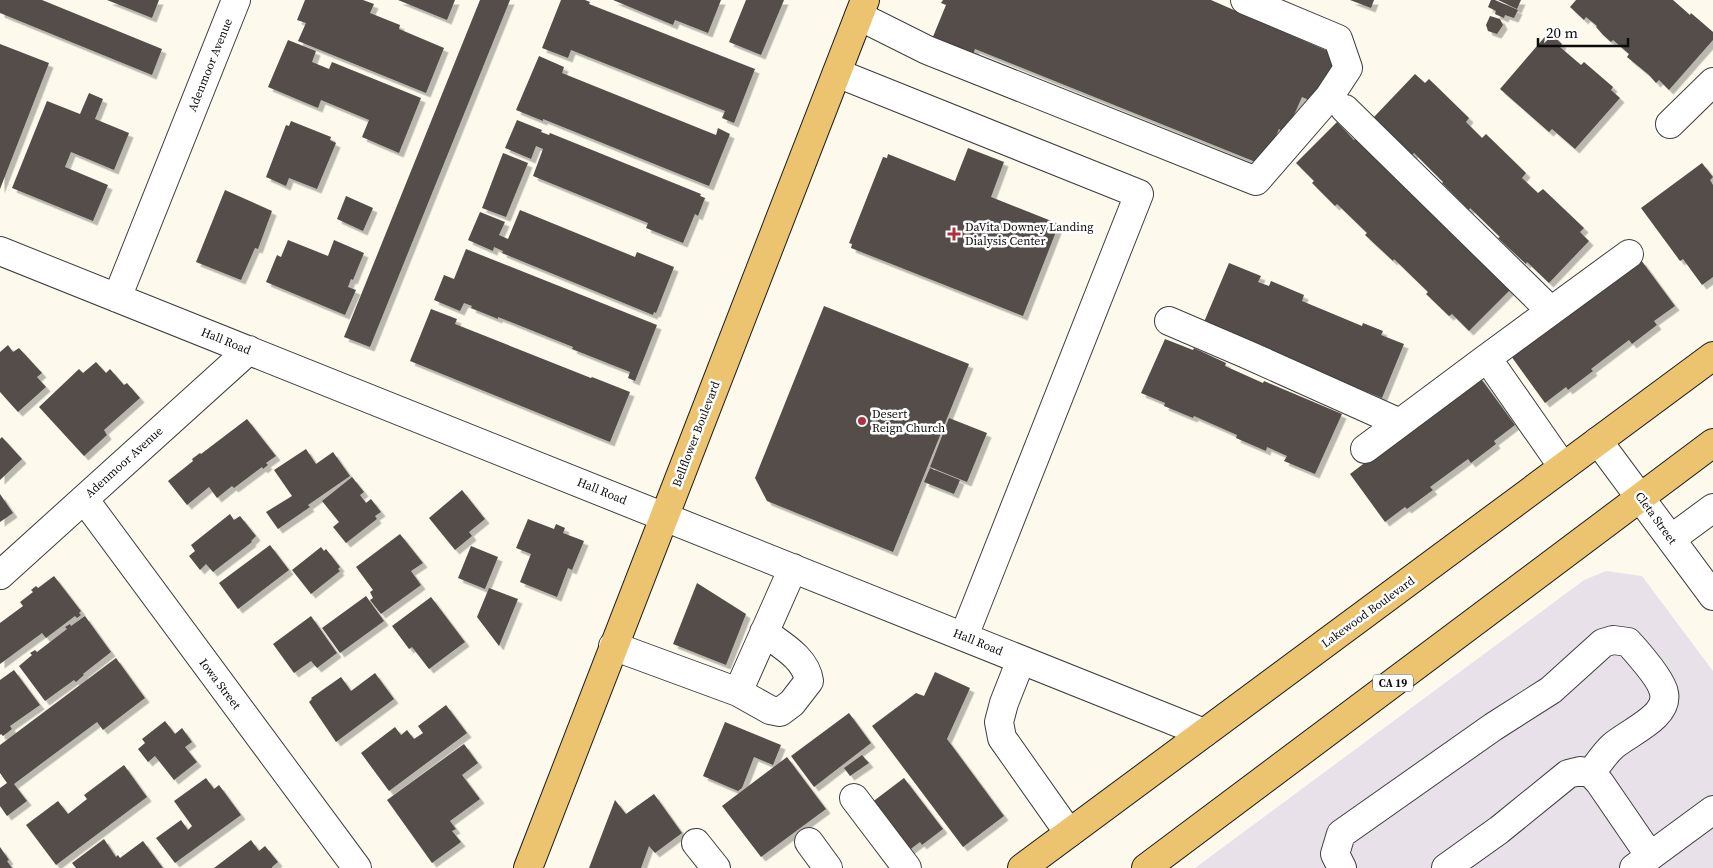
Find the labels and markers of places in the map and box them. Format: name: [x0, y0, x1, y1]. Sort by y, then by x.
place label: DaVita Downey Landing Dialysis Center: [965, 219, 1093, 249]
marker: DaVita Downey Landing Dialysis Center: [947, 227, 961, 241]
place label: Desert Reign Church: [872, 406, 945, 436]
marker: Desert Reign Church: [856, 415, 868, 427]

